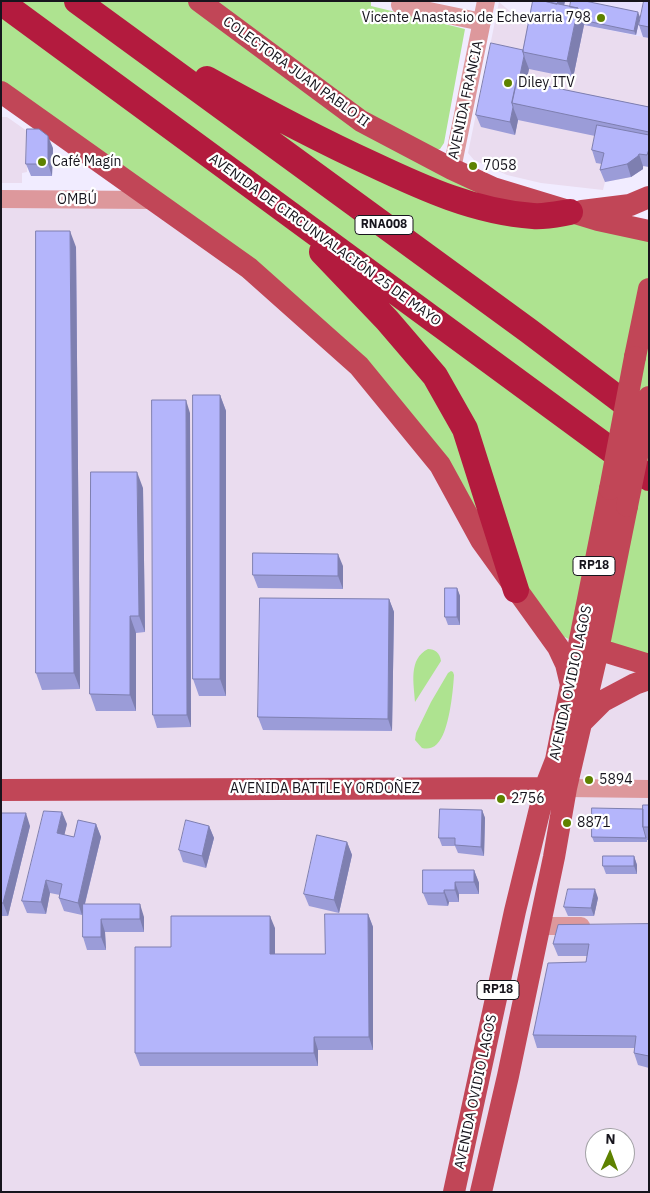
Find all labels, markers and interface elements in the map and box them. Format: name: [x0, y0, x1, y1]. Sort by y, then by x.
place label: Vicente Anastasio de Echevarria 798: [362, 10, 591, 26]
marker: Vicente Anastasio de Echevarria 798: [595, 12, 607, 24]
street label: COLECTORA JUAN PABLO II: [220, 13, 372, 131]
street label: AVENIDA FRANCIA: [445, 39, 487, 161]
place label: Diley ITV: [518, 75, 575, 91]
marker: Diley ITV: [502, 77, 514, 89]
street label: AVENIDA DE CIRCUNVALACIÓN 25 DE MAYO: [206, 150, 444, 330]
place label: Café Magín: [52, 154, 121, 170]
marker: Café Magín: [36, 156, 48, 168]
place label: 7058: [483, 158, 517, 174]
marker: 7058: [467, 160, 479, 172]
street label: OMBÚ: [57, 192, 97, 208]
road number: RNA008: [355, 216, 413, 234]
road number: RP18: [573, 556, 615, 576]
street label: AVENIDA OVIDIO LAGOS: [546, 604, 596, 762]
place label: 5894: [599, 772, 633, 788]
marker: 5894: [583, 774, 595, 786]
street label: AVENIDA BATTLE Y ORDOÑEZ: [230, 781, 420, 797]
place label: 2756: [511, 791, 545, 807]
marker: 2756: [495, 793, 507, 805]
place label: 8871: [577, 815, 611, 831]
marker: 8871: [561, 817, 573, 829]
road number: RP18: [477, 980, 519, 1000]
street label: AVENIDA OVIDIO LAGOS: [451, 1013, 501, 1171]
north arrow: [585, 1128, 635, 1178]
text: N: [605, 1130, 616, 1148]

